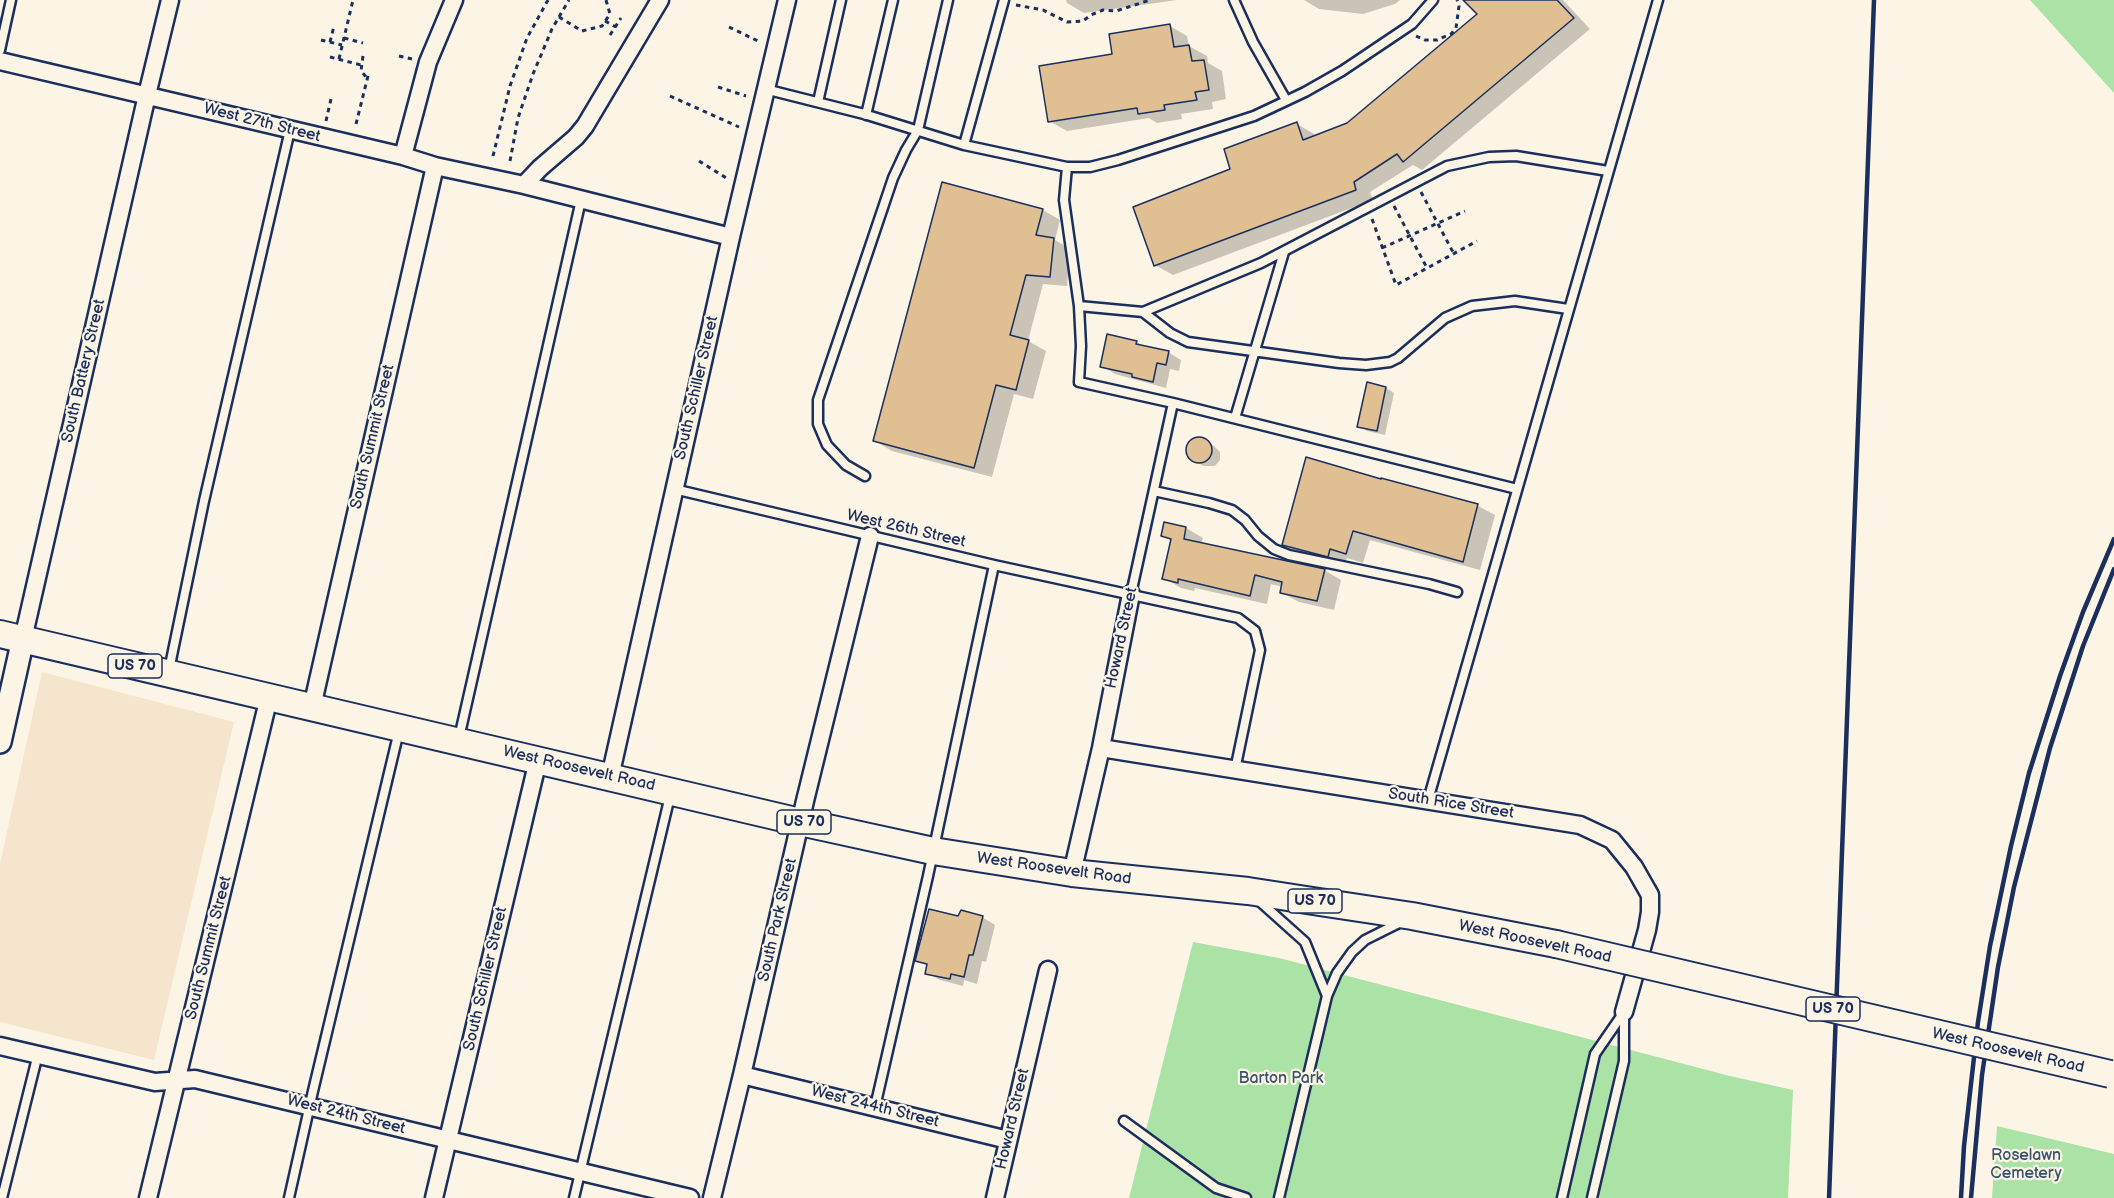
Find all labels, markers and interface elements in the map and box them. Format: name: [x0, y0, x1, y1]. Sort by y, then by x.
street label: West 27th Street: [202, 99, 322, 147]
street label: South Battery Street: [58, 297, 110, 445]
street label: South Schiller Street: [671, 314, 723, 462]
street label: South Summit Street: [347, 363, 399, 511]
street label: West 26th Street: [845, 506, 967, 552]
street label: Howard Street: [1102, 586, 1142, 690]
road number: US 70: [108, 654, 162, 678]
street label: West Roosevelt Road: [501, 742, 657, 796]
street label: South Rice Street: [1387, 785, 1515, 823]
road number: US 70: [777, 810, 831, 834]
street label: West Roosevelt Road: [976, 849, 1132, 889]
street label: South Park Street: [754, 856, 802, 984]
street label: South Summit Street: [182, 874, 236, 1022]
road number: US 70: [1288, 889, 1342, 913]
street label: South Schiller Street: [460, 905, 512, 1053]
street label: West Roosevelt Road: [1457, 916, 1613, 968]
road number: US 70: [1806, 997, 1860, 1021]
street label: West Roosevelt Road: [1930, 1024, 2086, 1078]
street label: Howard Street: [992, 1067, 1034, 1171]
park label: Barton Park: [1239, 1069, 1323, 1089]
street label: West 244th Street: [809, 1082, 941, 1132]
street label: West 24th Street: [285, 1091, 407, 1139]
park label: Roselawn Cemetery: [1990, 1146, 2062, 1184]

